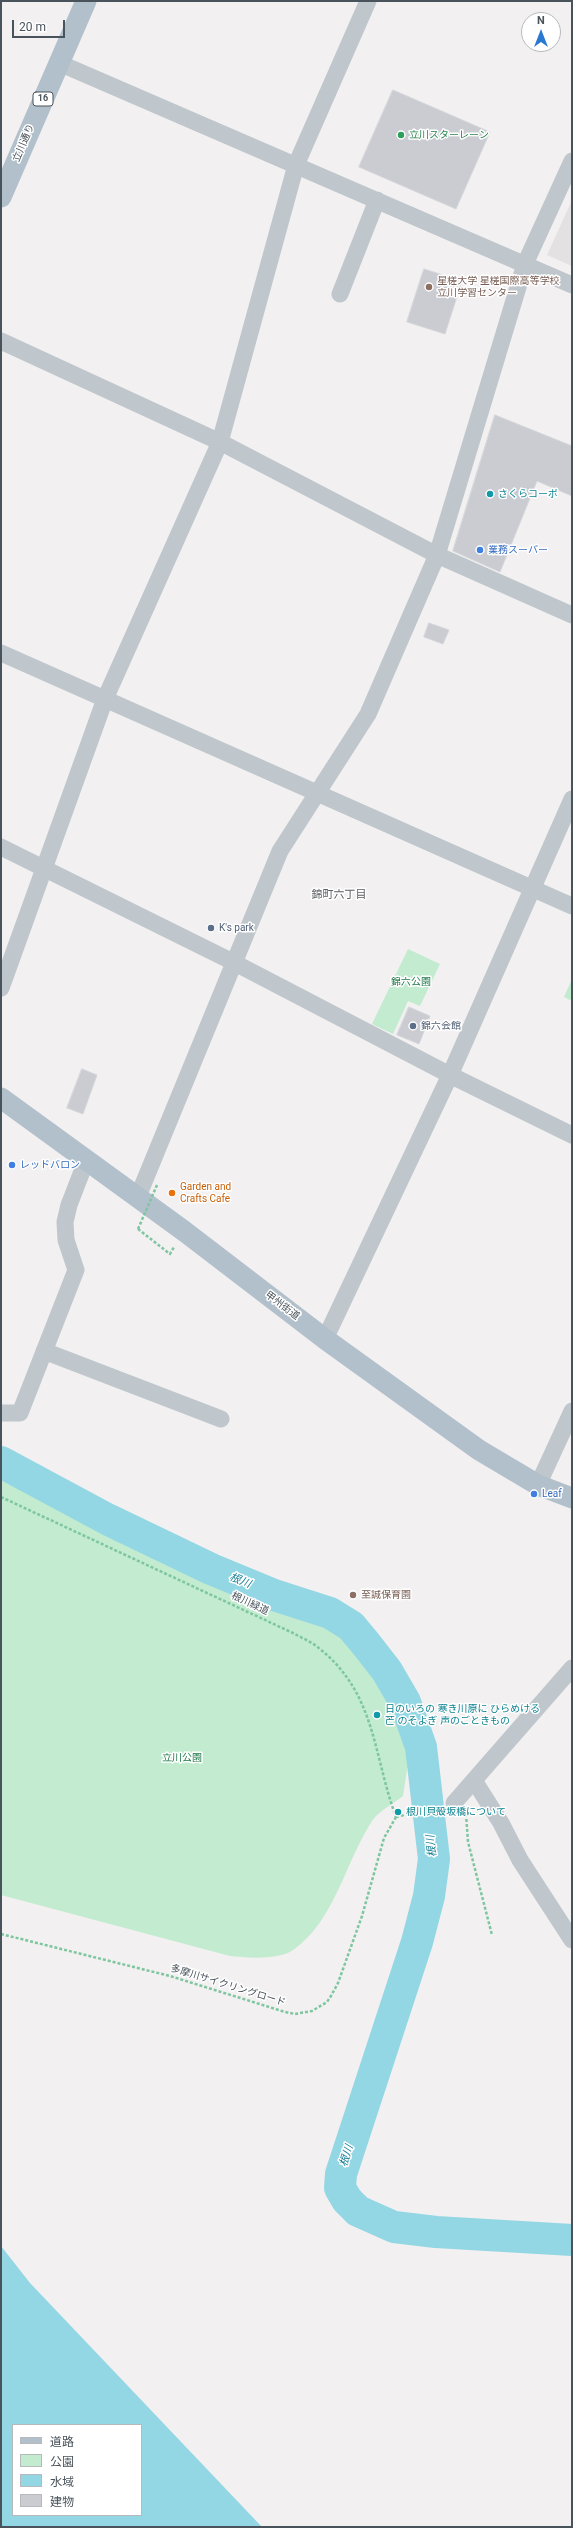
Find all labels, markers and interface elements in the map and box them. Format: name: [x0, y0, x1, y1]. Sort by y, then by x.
scale bar: [14, 12, 67, 38]
north arrow: [521, 12, 561, 52]
text: N: [537, 14, 545, 27]
text: 20 m: [19, 20, 46, 34]
road number: 16: [33, 92, 53, 106]
street label: 立川通り: [11, 122, 37, 164]
place label: 立川スターレーン: [409, 129, 489, 141]
marker: 立川スターレーン: [396, 130, 406, 140]
place label: 星槎大学 星槎国際高等学校 立川学習センター: [437, 275, 559, 298]
marker: 星槎大学 星槎国際高等学校 立川学習センター: [424, 282, 434, 292]
place label: さくらコーポ: [498, 488, 558, 500]
marker: さくらコーポ: [485, 489, 495, 499]
place label: 業務スーパー: [488, 544, 548, 556]
marker: 業務スーパー: [475, 545, 485, 555]
district label: 錦町六丁目: [312, 888, 366, 902]
place label: K's park: [219, 922, 254, 934]
marker: K's park: [206, 923, 216, 933]
park label: 錦六公園: [391, 976, 431, 988]
place label: 錦六会館: [421, 1020, 461, 1032]
marker: 錦六会館: [408, 1021, 418, 1031]
place label: レッドバロン: [20, 1159, 80, 1171]
marker: レッドバロン: [7, 1160, 17, 1170]
place label: Garden and Crafts Cafe: [180, 1181, 231, 1204]
marker: Garden and Crafts Cafe: [167, 1188, 177, 1198]
street label: 甲州街道: [262, 1289, 302, 1323]
place label: Leaf: [542, 1488, 562, 1500]
marker: Leaf: [529, 1489, 539, 1499]
water label: 根川: [227, 1571, 253, 1591]
place label: 至誠保育園: [361, 1589, 411, 1601]
street label: 根川緑道: [229, 1590, 271, 1618]
marker: 至誠保育園: [348, 1590, 358, 1600]
place label: 日のいろの 寒き川原に ひらめける 芒 のそよぎ 声のごときもの: [385, 1703, 540, 1726]
marker: 日のいろの 寒き川原に ひらめける 芒 のそよぎ 声のごときもの: [372, 1710, 382, 1720]
park label: 立川公園: [162, 1752, 202, 1764]
place label: 根川貝殻坂橋について: [406, 1806, 506, 1818]
marker: 根川貝殻坂橋について: [393, 1807, 403, 1817]
water label: 根川: [424, 1834, 440, 1858]
street label: 多摩川サイクリングロード: [169, 1963, 287, 2009]
water label: 根川: [337, 2143, 357, 2169]
legend: [12, 2424, 142, 2516]
text: 道路: [50, 2435, 74, 2449]
text: 公園: [50, 2455, 74, 2469]
text: 水域: [50, 2475, 74, 2489]
text: 建物: [50, 2495, 74, 2509]

